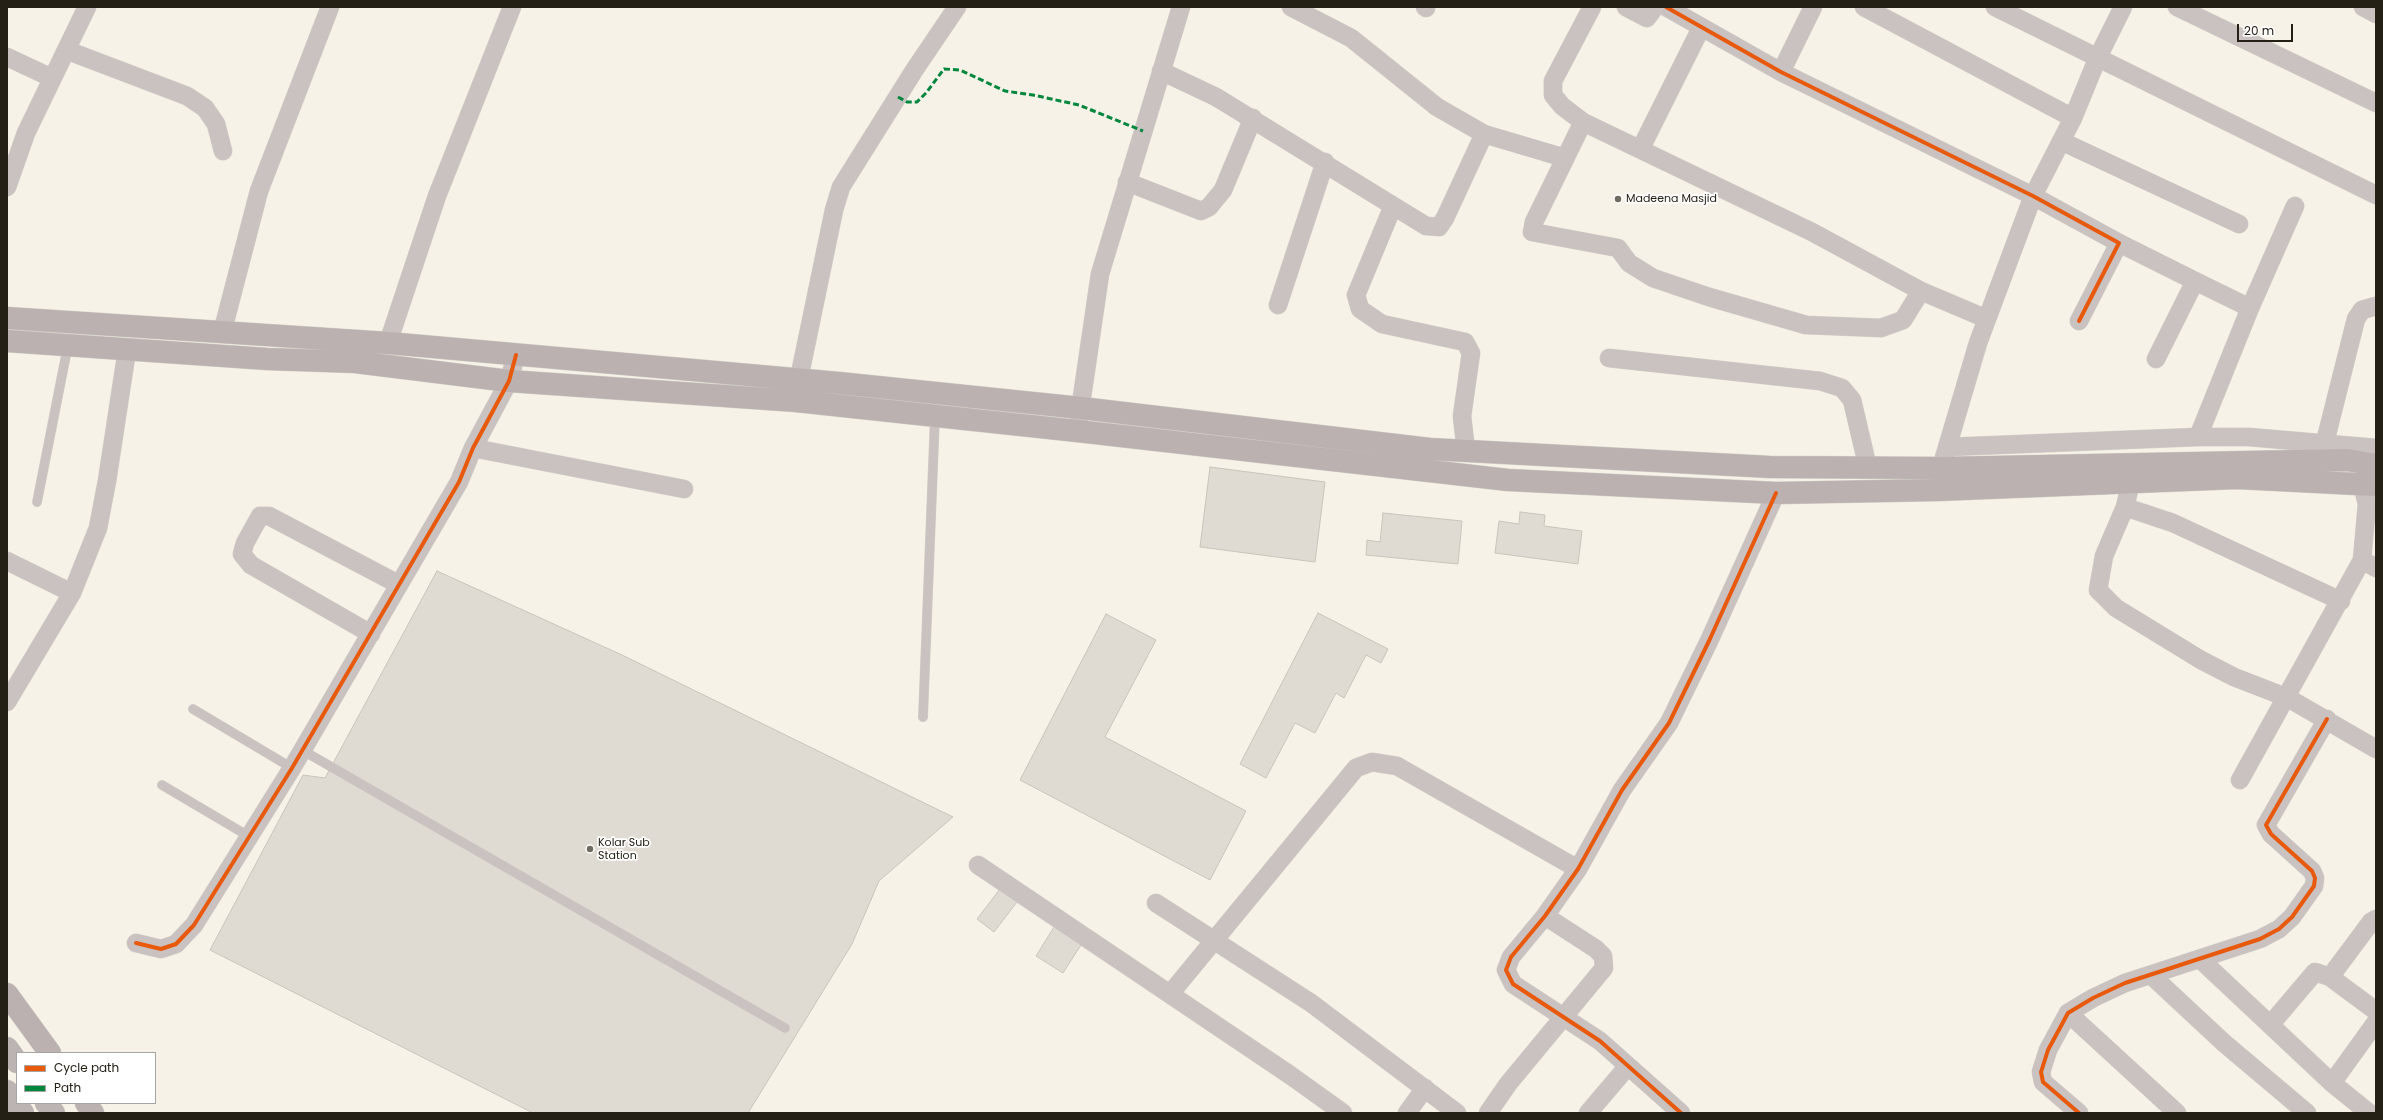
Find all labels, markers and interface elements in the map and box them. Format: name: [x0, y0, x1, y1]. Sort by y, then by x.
scale bar: [2239, 16, 2295, 42]
text: 20 m: [2244, 22, 2274, 39]
place label: Madeena Masjid: [1626, 192, 1717, 206]
marker: Madeena Masjid: [1613, 194, 1623, 204]
place label: Kolar Sub Station: [598, 836, 650, 862]
marker: Kolar Sub Station: [585, 844, 595, 854]
legend: [16, 1052, 156, 1104]
text: Cycle path: [54, 1059, 119, 1076]
text: Path: [54, 1079, 81, 1096]

